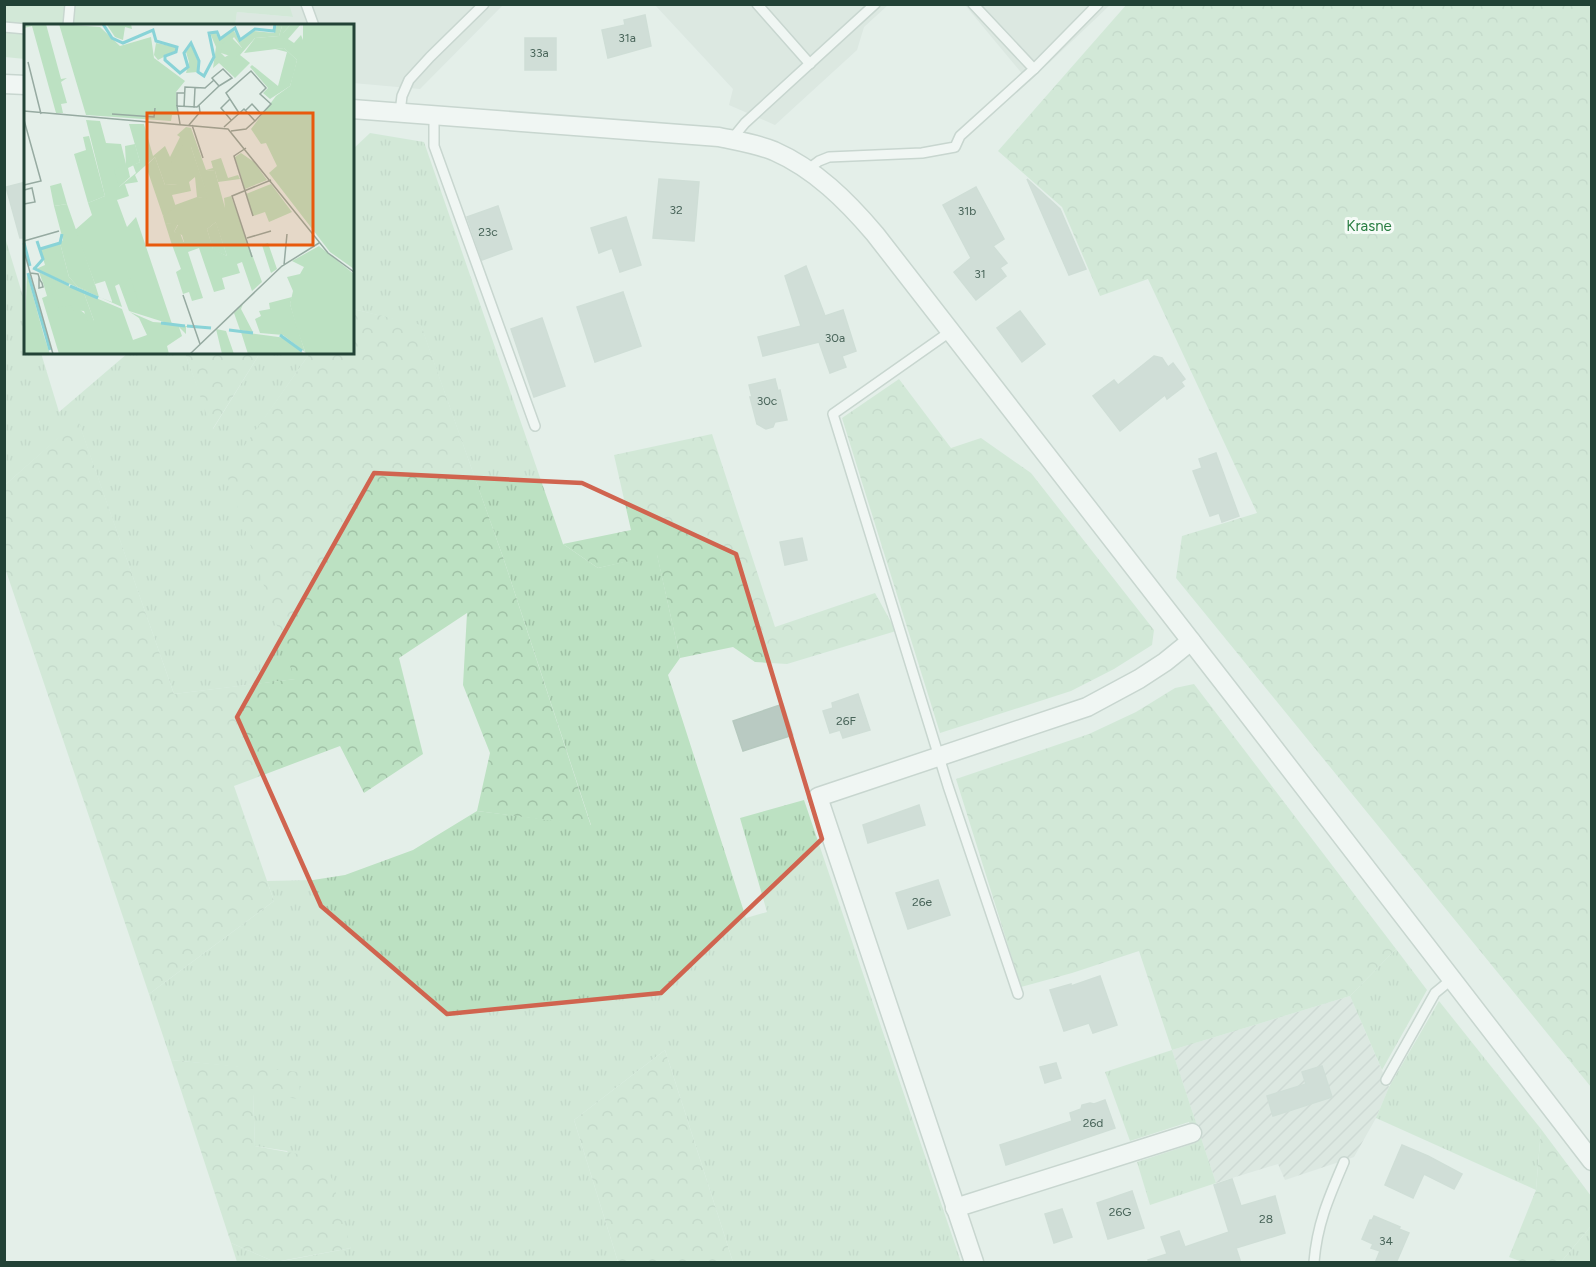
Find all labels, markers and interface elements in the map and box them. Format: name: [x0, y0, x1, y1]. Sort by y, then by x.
inset map: [24, 24, 354, 354]
house number: 31a: [618, 31, 636, 45]
house number: 33a: [529, 46, 549, 60]
house number: 32: [669, 203, 683, 217]
house number: 31b: [958, 204, 976, 218]
park label: Krasne: [1346, 217, 1392, 235]
house number: 23c: [478, 225, 498, 239]
house number: 31: [974, 267, 986, 281]
house number: 30a: [825, 331, 845, 345]
house number: 30c: [757, 394, 778, 408]
house number: 26F: [836, 714, 856, 728]
house number: 26e: [912, 895, 932, 909]
house number: 26d: [1083, 1116, 1103, 1130]
house number: 26G: [1109, 1205, 1131, 1219]
house number: 28: [1259, 1212, 1273, 1226]
house number: 34: [1379, 1234, 1394, 1248]

